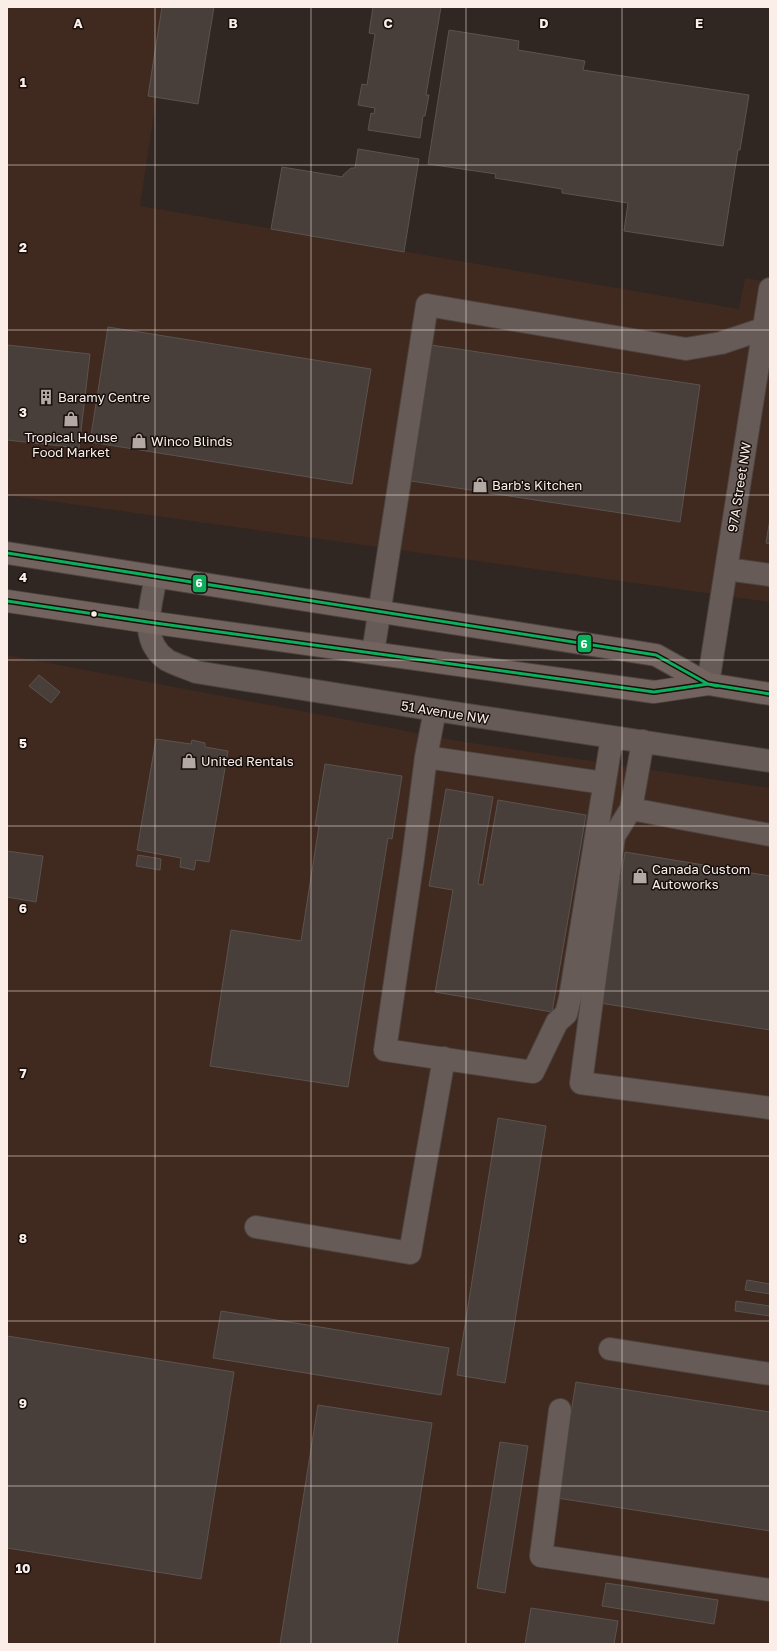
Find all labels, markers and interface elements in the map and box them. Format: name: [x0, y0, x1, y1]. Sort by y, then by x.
text: A: [73, 15, 83, 31]
text: B: [228, 15, 238, 31]
text: C: [383, 15, 393, 31]
text: D: [539, 15, 549, 31]
text: E: [695, 15, 703, 31]
text: 1: [20, 74, 27, 90]
text: 2: [19, 239, 27, 255]
building icon: Baramy Centre: [37, 388, 55, 406]
place label: Baramy Centre: [58, 389, 150, 405]
text: 3: [19, 404, 27, 420]
shop icon: Tropical House Food Market: [62, 410, 80, 428]
place label: Tropical House Food Market: [25, 429, 117, 460]
shop icon: Winco Blinds: [130, 432, 148, 450]
place label: Winco Blinds: [151, 433, 232, 449]
street label: 97A Street NW: [724, 440, 754, 533]
shop icon: Barb's Kitchen: [471, 476, 489, 494]
place label: Barb's Kitchen: [492, 477, 582, 493]
text: 4: [19, 569, 27, 585]
line badge: 6: [192, 574, 207, 593]
text: 6: [196, 576, 203, 589]
unlabelled marker: [89, 609, 99, 619]
line badge: 6: [577, 634, 592, 653]
text: 6: [581, 637, 588, 650]
street label: 51 Avenue NW: [400, 697, 491, 727]
text: 5: [19, 735, 27, 751]
shop icon: United Rentals: [180, 752, 198, 770]
place label: United Rentals: [201, 753, 294, 769]
place label: Canada Custom Autoworks: [652, 861, 750, 892]
shop icon: Canada Custom Autoworks: [631, 867, 649, 885]
text: 6: [19, 900, 27, 916]
text: 7: [19, 1065, 27, 1081]
text: 8: [19, 1230, 27, 1246]
text: 9: [19, 1395, 27, 1411]
text: 10: [15, 1560, 31, 1576]

